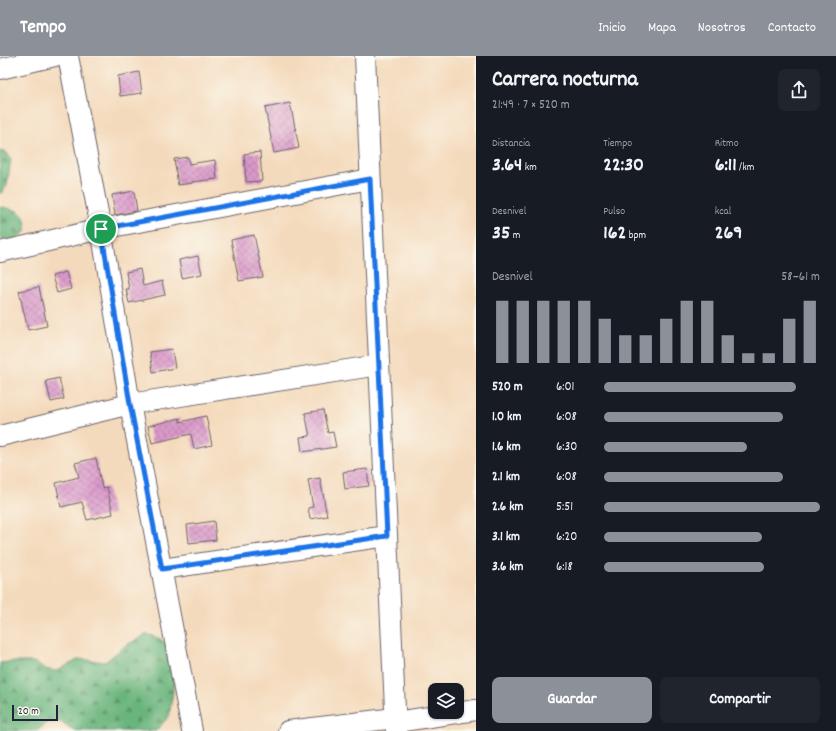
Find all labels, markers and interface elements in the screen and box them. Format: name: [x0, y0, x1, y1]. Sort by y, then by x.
text: Tempo: [20, 15, 66, 42]
text: Inicio: [598, 18, 626, 38]
text: Mapa: [648, 18, 676, 38]
text: Nosotros: [698, 18, 746, 38]
text: Contacto: [768, 18, 816, 38]
text: Carrera nocturna: [492, 65, 638, 96]
button: share: [778, 69, 820, 111]
text: 21:49 · 7 × 520 m: [492, 96, 570, 115]
text: Distancia: [492, 136, 530, 152]
text: Tiempo: [603, 136, 632, 152]
text: Ritmo: [715, 136, 739, 152]
text: 3.64: [492, 152, 522, 180]
text: 22:30: [603, 152, 644, 180]
text: 6:11: [715, 152, 737, 180]
text: km: [522, 160, 537, 176]
text: /km: [737, 160, 754, 176]
text: Desnivel: [492, 204, 526, 220]
text: Pulso: [603, 204, 625, 220]
text: kcal: [715, 204, 731, 220]
pin: [84, 212, 118, 246]
icon: arrive: [90, 218, 112, 240]
text: 35: [492, 220, 510, 248]
text: 162: [603, 220, 626, 248]
text: 269: [715, 220, 742, 248]
text: m: [510, 228, 520, 244]
text: bpm: [626, 228, 646, 244]
text: Desnivel: [492, 268, 533, 287]
text: 58–61 m: [781, 268, 820, 287]
text: 520 m: [492, 378, 523, 397]
text: 6:01: [556, 378, 574, 397]
text: 1.0 km: [492, 408, 521, 427]
text: 6:08: [556, 408, 577, 427]
text: 1.6 km: [492, 438, 521, 457]
text: 6:30: [556, 438, 577, 457]
text: 2.1 km: [492, 468, 520, 487]
text: 6:08: [556, 468, 577, 487]
text: 2.6 km: [492, 498, 523, 517]
text: 5:51: [556, 498, 573, 517]
text: 3.1 km: [492, 528, 520, 547]
text: 6:20: [556, 528, 577, 547]
text: 3.6 km: [492, 558, 524, 577]
text: 6:18: [556, 558, 573, 577]
button: Guardar: [492, 677, 652, 723]
button: Compartir: [660, 677, 820, 723]
map controls: [428, 683, 464, 719]
button: layers: [428, 683, 464, 719]
scale bar: [12, 703, 58, 722]
text: 20 m: [18, 704, 39, 720]

